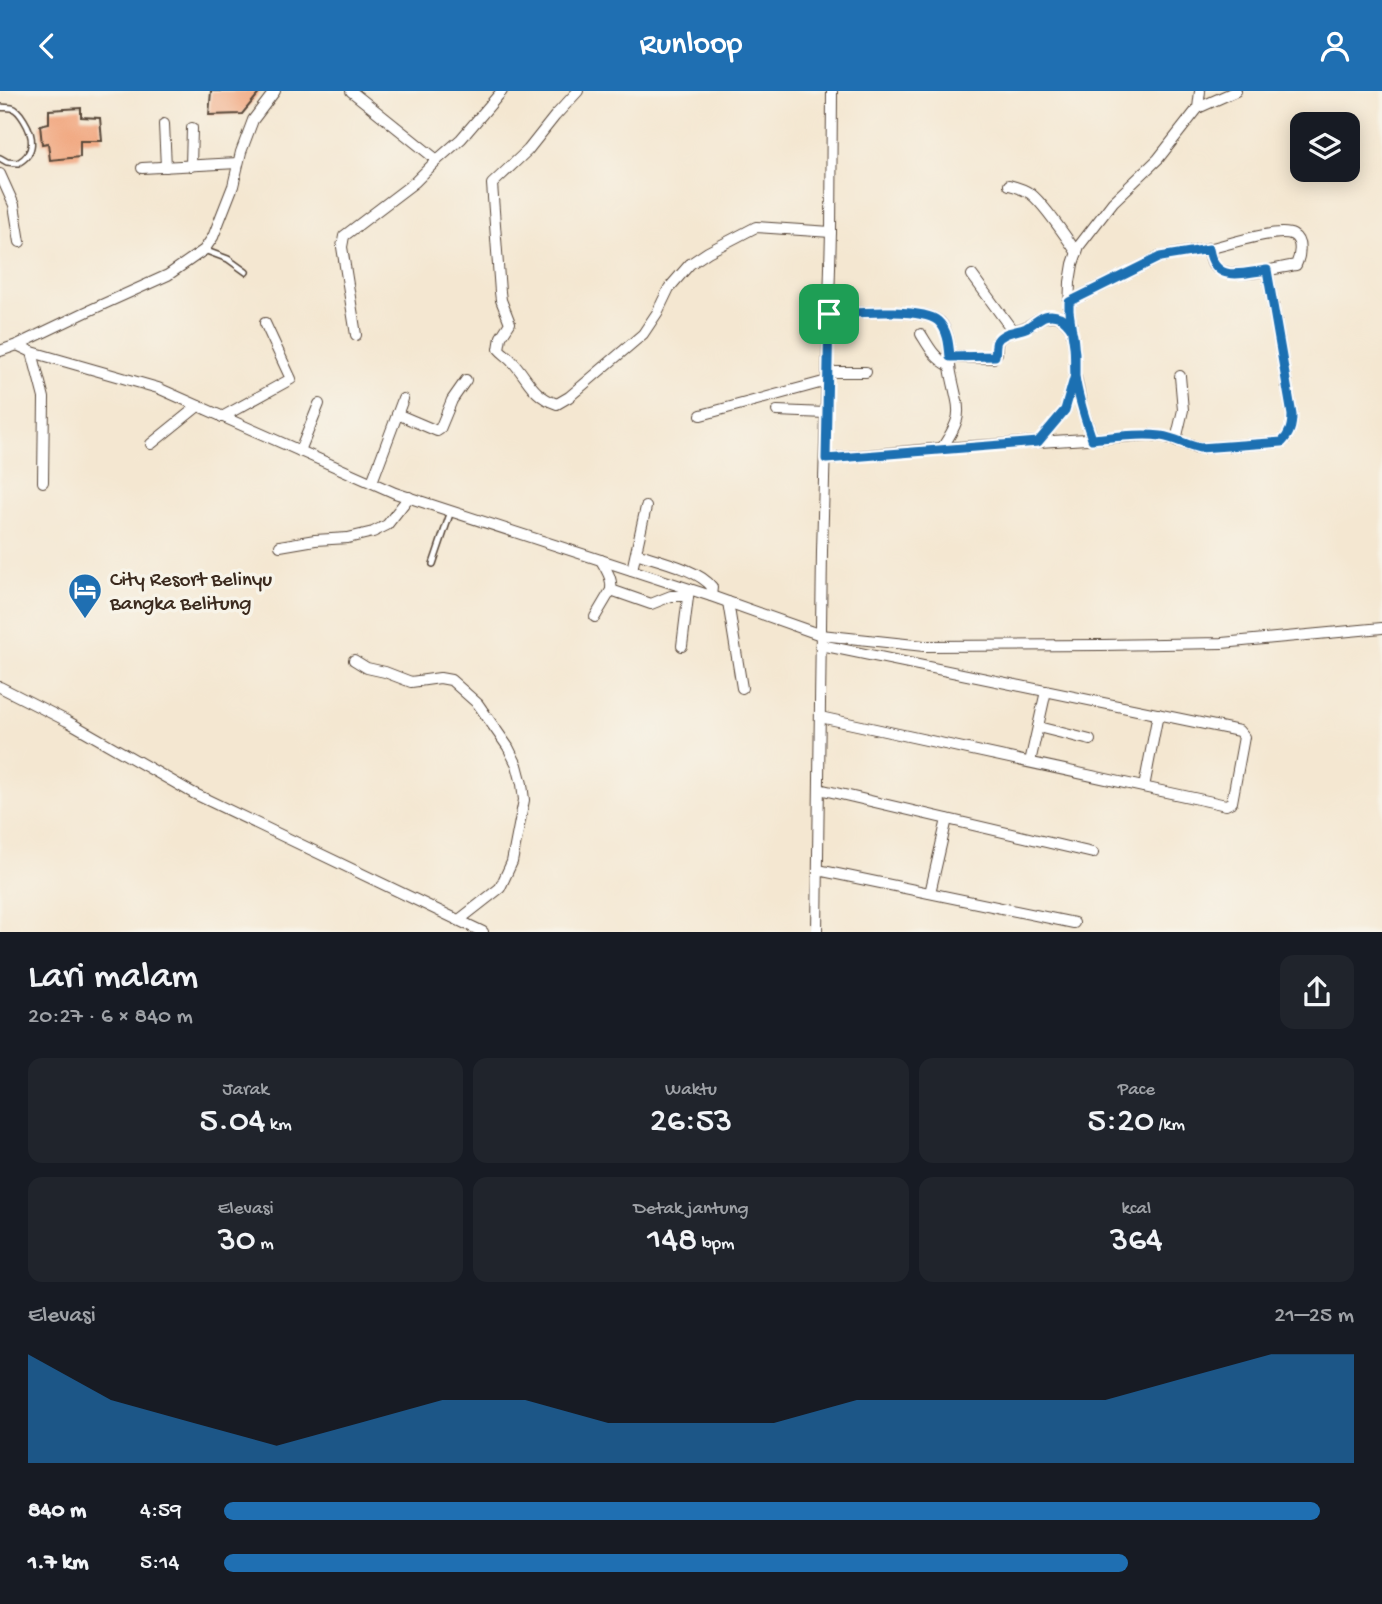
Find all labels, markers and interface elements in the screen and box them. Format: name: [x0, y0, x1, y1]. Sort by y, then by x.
icon: back: [28, 27, 66, 65]
text: Runloop: [640, 27, 743, 65]
icon: person: [1316, 27, 1354, 65]
map controls: [1290, 112, 1360, 182]
button: layers: [1290, 112, 1360, 182]
pin: [799, 284, 859, 344]
icon: arrive: [810, 295, 848, 333]
place label: City Resort Belinyu Bangka Belitung: [109, 569, 272, 618]
hotel icon: City Resort Belinyu Bangka Belitung: [66, 571, 104, 620]
button: share: [1280, 955, 1354, 1029]
text: Lari malam: [28, 956, 198, 1000]
text: 20:27 · 6 × 840 m: [28, 1004, 193, 1031]
text: Jarak: [222, 1079, 269, 1102]
text: Waktu: [665, 1079, 717, 1102]
text: Pace: [1118, 1079, 1155, 1102]
text: 5.04: [200, 1102, 265, 1143]
text: 26:53: [650, 1102, 732, 1143]
text: 5:20: [1088, 1102, 1154, 1143]
text: km: [265, 1114, 292, 1137]
text: /km: [1154, 1114, 1185, 1137]
text: Elevasi: [218, 1198, 274, 1221]
text: Detak jantung: [633, 1198, 749, 1221]
text: kcal: [1121, 1198, 1151, 1221]
text: 30: [218, 1221, 256, 1262]
text: 148: [647, 1221, 697, 1262]
text: 364: [1110, 1221, 1163, 1262]
text: m: [256, 1233, 274, 1256]
text: bpm: [697, 1233, 735, 1256]
text: Elevasi: [28, 1303, 96, 1330]
text: 21–25 m: [1274, 1303, 1354, 1330]
text: 840 m: [28, 1498, 86, 1525]
text: 4:59: [140, 1498, 182, 1525]
text: 1.7 km: [28, 1550, 89, 1577]
text: 5:14: [140, 1550, 180, 1577]

